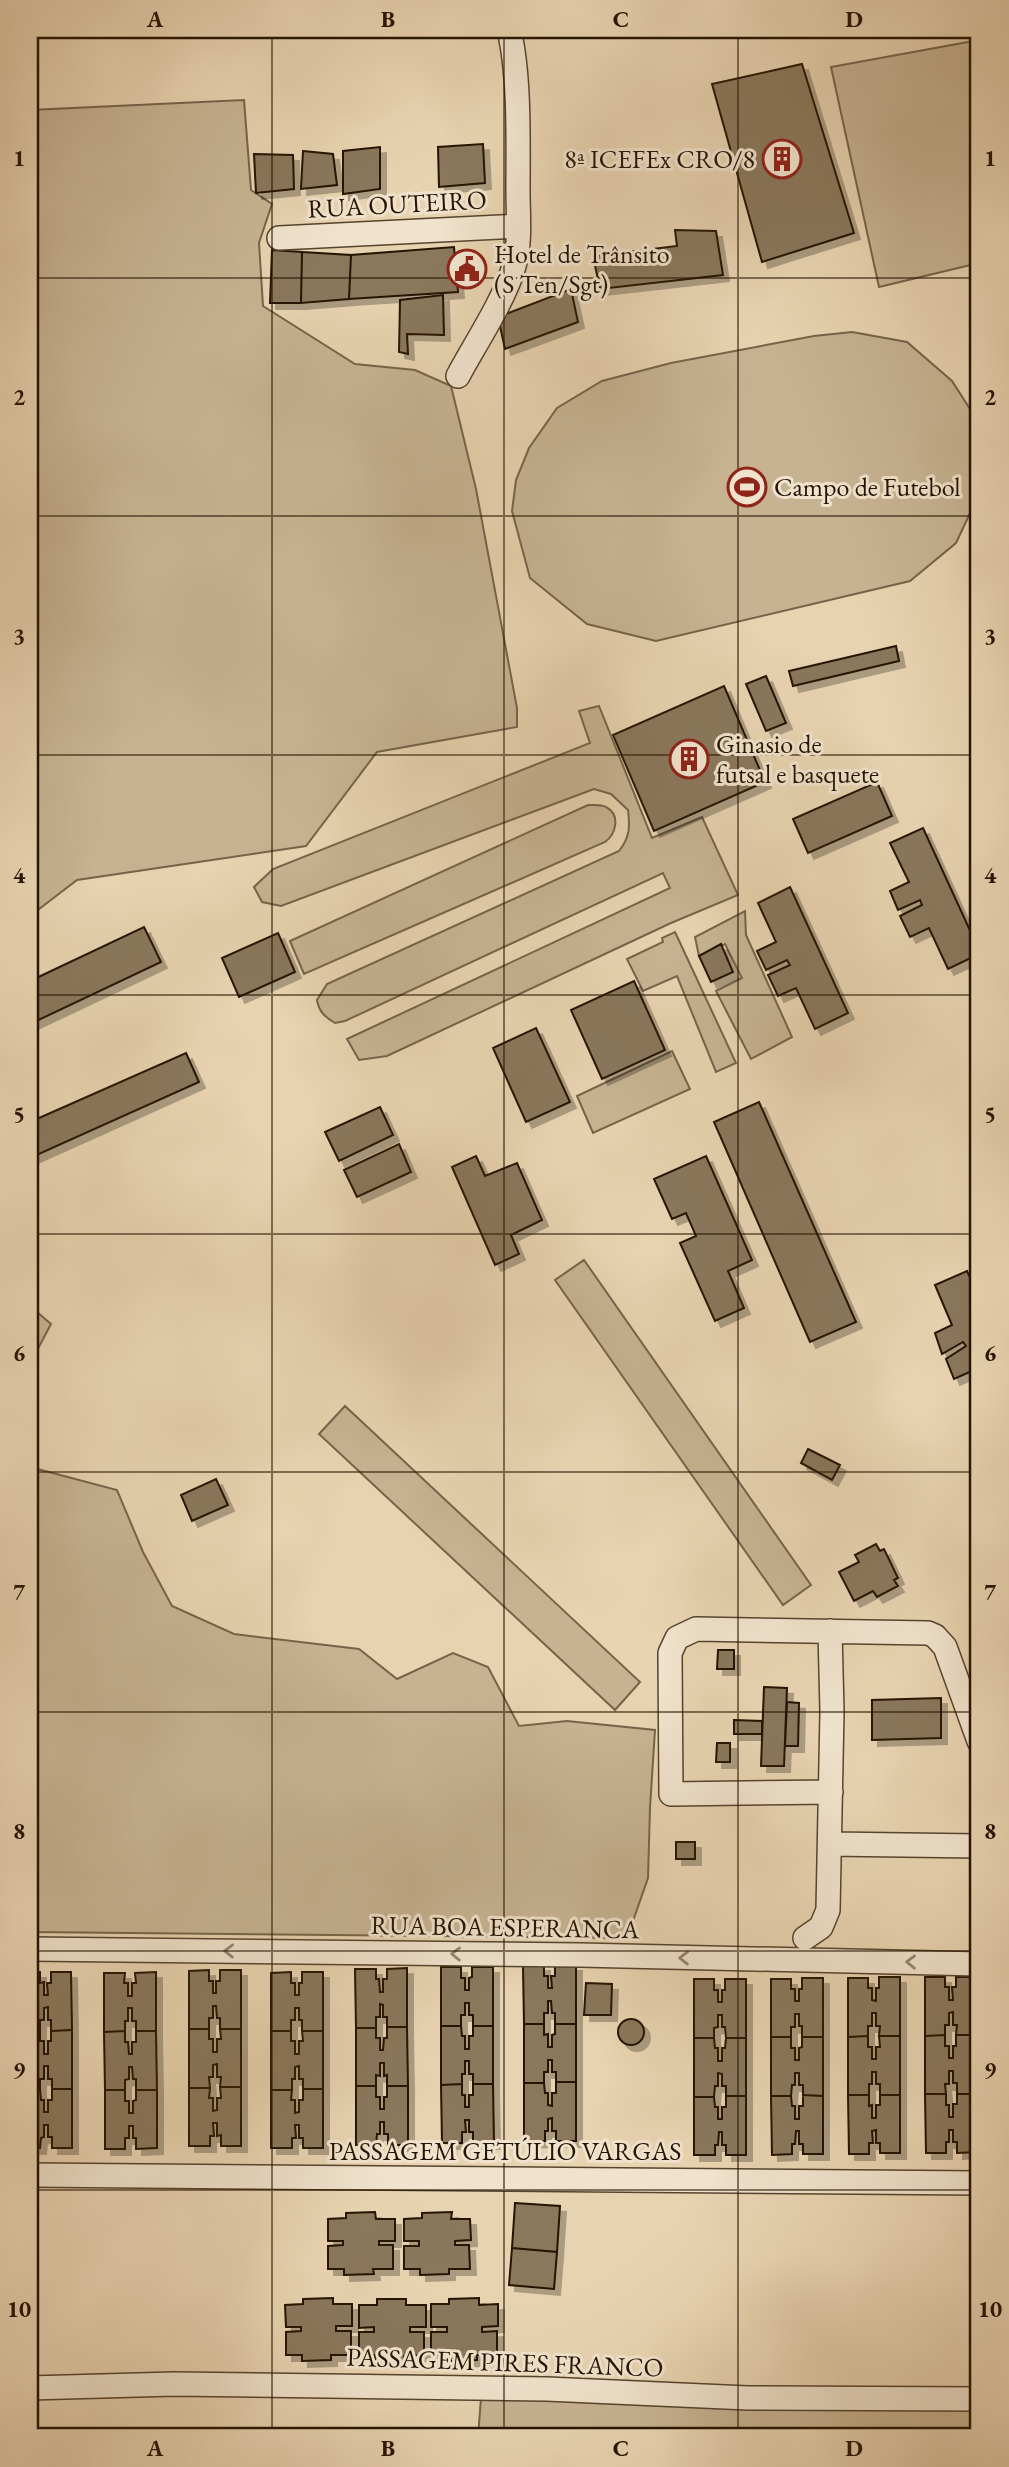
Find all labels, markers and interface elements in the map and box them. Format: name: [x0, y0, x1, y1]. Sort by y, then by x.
text: A: [146, 4, 164, 34]
text: B: [381, 4, 395, 34]
text: C: [613, 4, 629, 34]
text: D: [845, 4, 863, 34]
building icon: 8ª ICEFEx CRO/8: [761, 138, 803, 180]
place label: 8ª ICEFEx CRO/8: [564, 142, 755, 176]
text: 1: [13, 143, 25, 173]
text: 1: [984, 143, 996, 173]
street label: RUA OUTEIRO: [307, 182, 487, 226]
place label: Hotel de Trânsito (S Ten/Sgt): [494, 237, 670, 301]
public building icon: Hotel de Trânsito (S Ten/Sgt): [446, 248, 488, 290]
text: 2: [13, 382, 25, 412]
text: 2: [984, 382, 996, 412]
sports icon: Campo de Futebol: [726, 466, 768, 508]
place label: Campo de Futebol: [774, 470, 961, 504]
text: 3: [13, 621, 25, 651]
text: 3: [984, 621, 996, 651]
place label: Ginasio de futsal e basquete: [716, 727, 879, 791]
building icon: Ginasio de futsal e basquete: [668, 738, 710, 780]
text: 4: [13, 860, 26, 890]
text: 4: [984, 860, 997, 890]
text: 5: [13, 1099, 25, 1129]
text: 5: [984, 1099, 996, 1129]
text: 6: [13, 1338, 25, 1368]
text: 6: [984, 1338, 996, 1368]
text: 7: [13, 1577, 26, 1607]
text: 7: [984, 1577, 997, 1607]
text: 8: [13, 1816, 25, 1846]
text: 8: [984, 1816, 996, 1846]
street label: RUA BOA ESPERANCA: [370, 1908, 641, 1946]
one-way arrow: [223, 1943, 233, 1959]
one-way arrow: [450, 1946, 461, 1961]
one-way arrow: [678, 1950, 688, 1966]
one-way arrow: [905, 1955, 916, 1970]
text: 9: [13, 2055, 25, 2085]
text: 9: [984, 2055, 996, 2085]
street label: PASSAGEM GETÚLIO VARGAS: [329, 2134, 681, 2168]
text: 10: [7, 2294, 31, 2324]
text: 10: [978, 2294, 1002, 2324]
street label: PASSAGEM PIRES FRANCO: [346, 2339, 664, 2385]
text: A: [146, 2433, 164, 2463]
text: B: [381, 2433, 395, 2463]
text: C: [613, 2433, 629, 2463]
text: D: [845, 2433, 863, 2463]

